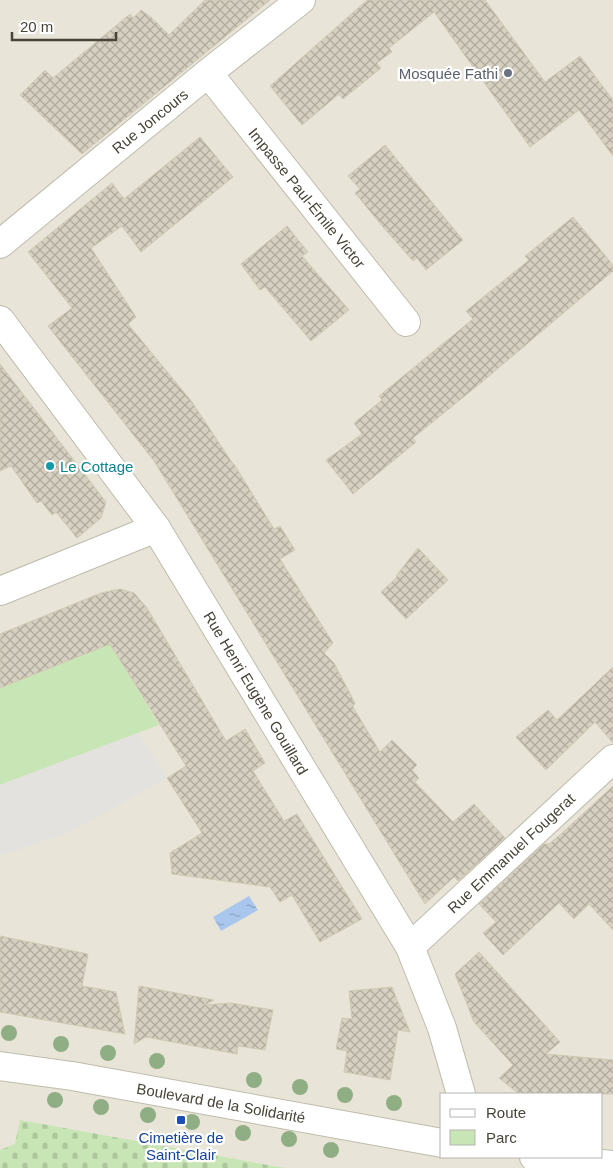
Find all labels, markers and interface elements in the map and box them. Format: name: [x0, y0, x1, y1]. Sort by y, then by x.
scale bar: [12, 10, 116, 42]
text: 20 m: [20, 18, 53, 35]
place label: Mosquée Fathi: [399, 65, 498, 82]
marker: Mosquée Fathi: [502, 67, 514, 79]
street label: Rue Joncours: [109, 85, 191, 157]
street label: Impasse Paul-Émile Victor: [245, 124, 369, 272]
place label: Le Cottage: [60, 458, 133, 475]
marker: Le Cottage: [44, 460, 56, 472]
street label: Rue Henri Eugène Gouillard: [200, 608, 312, 778]
street label: Rue Emmanuel Fougerat: [444, 789, 579, 916]
street label: Boulevard de la Solidarité: [135, 1080, 307, 1126]
legend: [440, 1093, 603, 1158]
text: Route: [486, 1104, 526, 1121]
marker: Cimetière de Saint-Clair: [175, 1114, 187, 1126]
place label: Cimetière de Saint-Clair: [138, 1129, 224, 1163]
text: Parc: [486, 1129, 517, 1146]

